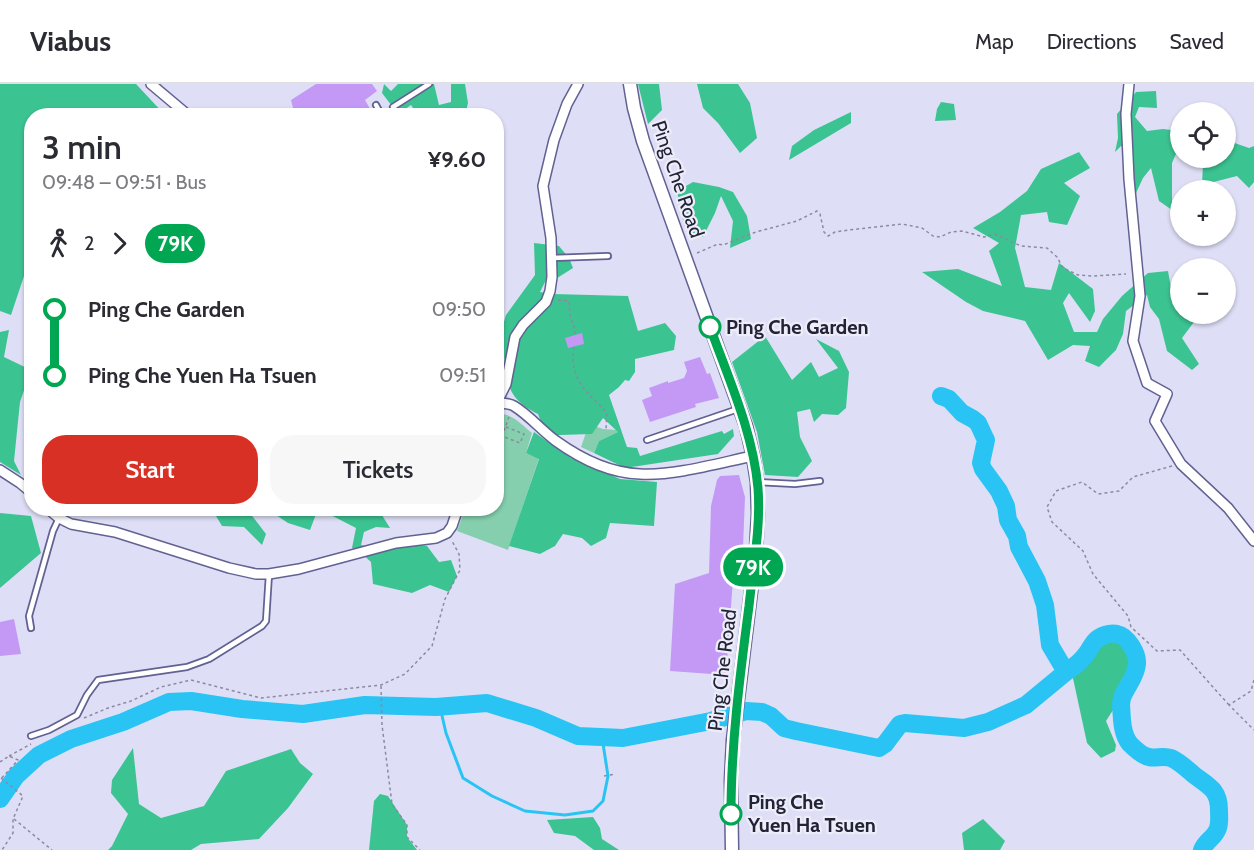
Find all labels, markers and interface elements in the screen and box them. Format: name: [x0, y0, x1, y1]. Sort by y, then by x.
text: Viabus: [30, 24, 111, 58]
text: Map: [975, 29, 1014, 54]
text: Directions: [1047, 29, 1136, 54]
text: Saved: [1169, 29, 1224, 54]
map controls: [1170, 102, 1236, 324]
button: locate: [1170, 102, 1236, 168]
street label: Ping Che Road: [647, 117, 709, 241]
text: 3 min: [42, 127, 122, 167]
text: ¥9.60: [428, 146, 486, 173]
text: 09:48 – 09:51 · Bus: [42, 170, 206, 194]
button: +: [1170, 180, 1236, 246]
icon: walk: [42, 227, 75, 260]
icon: forward: [103, 227, 136, 260]
text: 2: [84, 231, 94, 255]
text: 79K: [157, 231, 193, 256]
button: −: [1170, 258, 1236, 324]
text: Ping Che Garden: [88, 296, 245, 323]
text: 09:50: [432, 297, 486, 321]
place label: Ping Che Garden: [726, 315, 869, 339]
marker: Ping Che Garden: [699, 316, 721, 338]
text: Ping Che Yuen Ha Tsuen: [88, 362, 317, 389]
text: 09:51: [439, 363, 486, 387]
button: Start: [42, 435, 258, 504]
button: Tickets: [270, 435, 486, 504]
line badge: 79K: [718, 548, 788, 586]
text: 79K: [735, 555, 771, 580]
street label: Ping Che Road: [703, 608, 741, 732]
place label: Ping Che Yuen Ha Tsuen: [747, 790, 876, 837]
marker: Ping Che Yuen Ha Tsuen: [720, 803, 742, 825]

